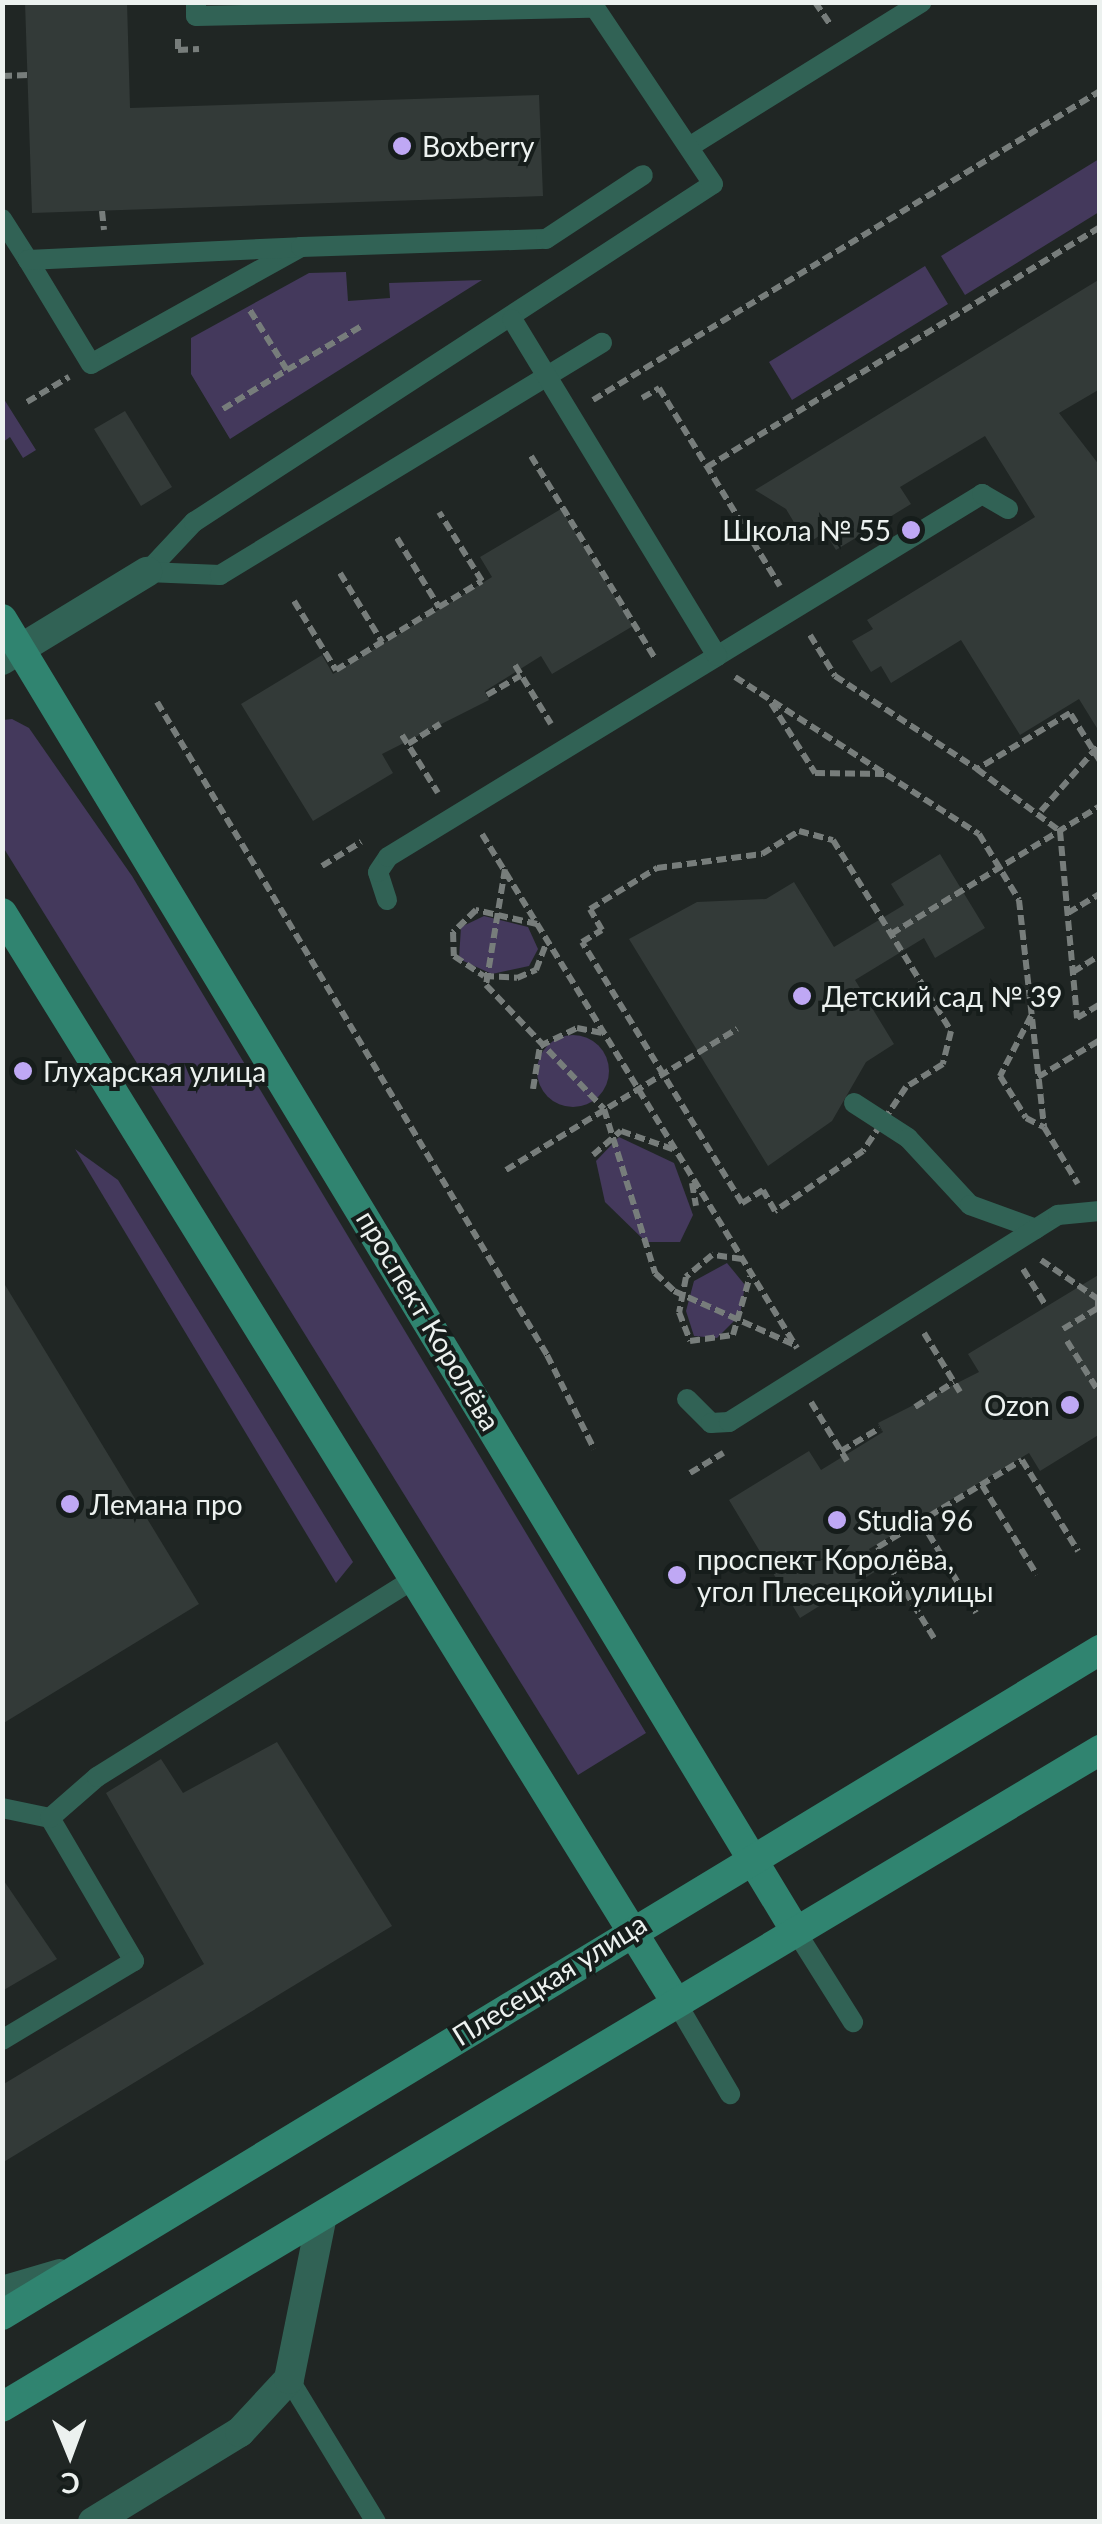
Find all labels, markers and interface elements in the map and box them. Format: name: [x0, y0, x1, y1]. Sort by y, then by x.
place label: Boxberry: [422, 129, 534, 163]
marker: Boxberry: [391, 135, 413, 157]
place label: Школа № 55: [722, 513, 891, 547]
marker: Школа № 55: [900, 519, 922, 541]
place label: Детский сад № 39: [822, 979, 1062, 1013]
marker: Детский сад № 39: [791, 985, 813, 1007]
place label: Глухарская улица: [43, 1054, 266, 1088]
marker: Глухарская улица: [12, 1060, 34, 1082]
street label: проспект Королёва: [350, 1204, 508, 1436]
place label: Ozon: [984, 1388, 1050, 1422]
marker: Ozon: [1059, 1394, 1081, 1416]
place label: Лемана про: [90, 1487, 243, 1521]
marker: Лемана про: [59, 1493, 81, 1515]
place label: Studia 96: [857, 1503, 973, 1537]
marker: Studia 96: [826, 1509, 848, 1531]
place label: проспект Королёва, угол Плесецкой улицы: [697, 1542, 994, 1608]
marker: проспект Королёва, угол Плесецкой улицы: [666, 1564, 688, 1586]
street label: Плесецкая улица: [446, 1906, 652, 2052]
north arrow: [20, 2404, 120, 2504]
text: С: [61, 2467, 80, 2501]

